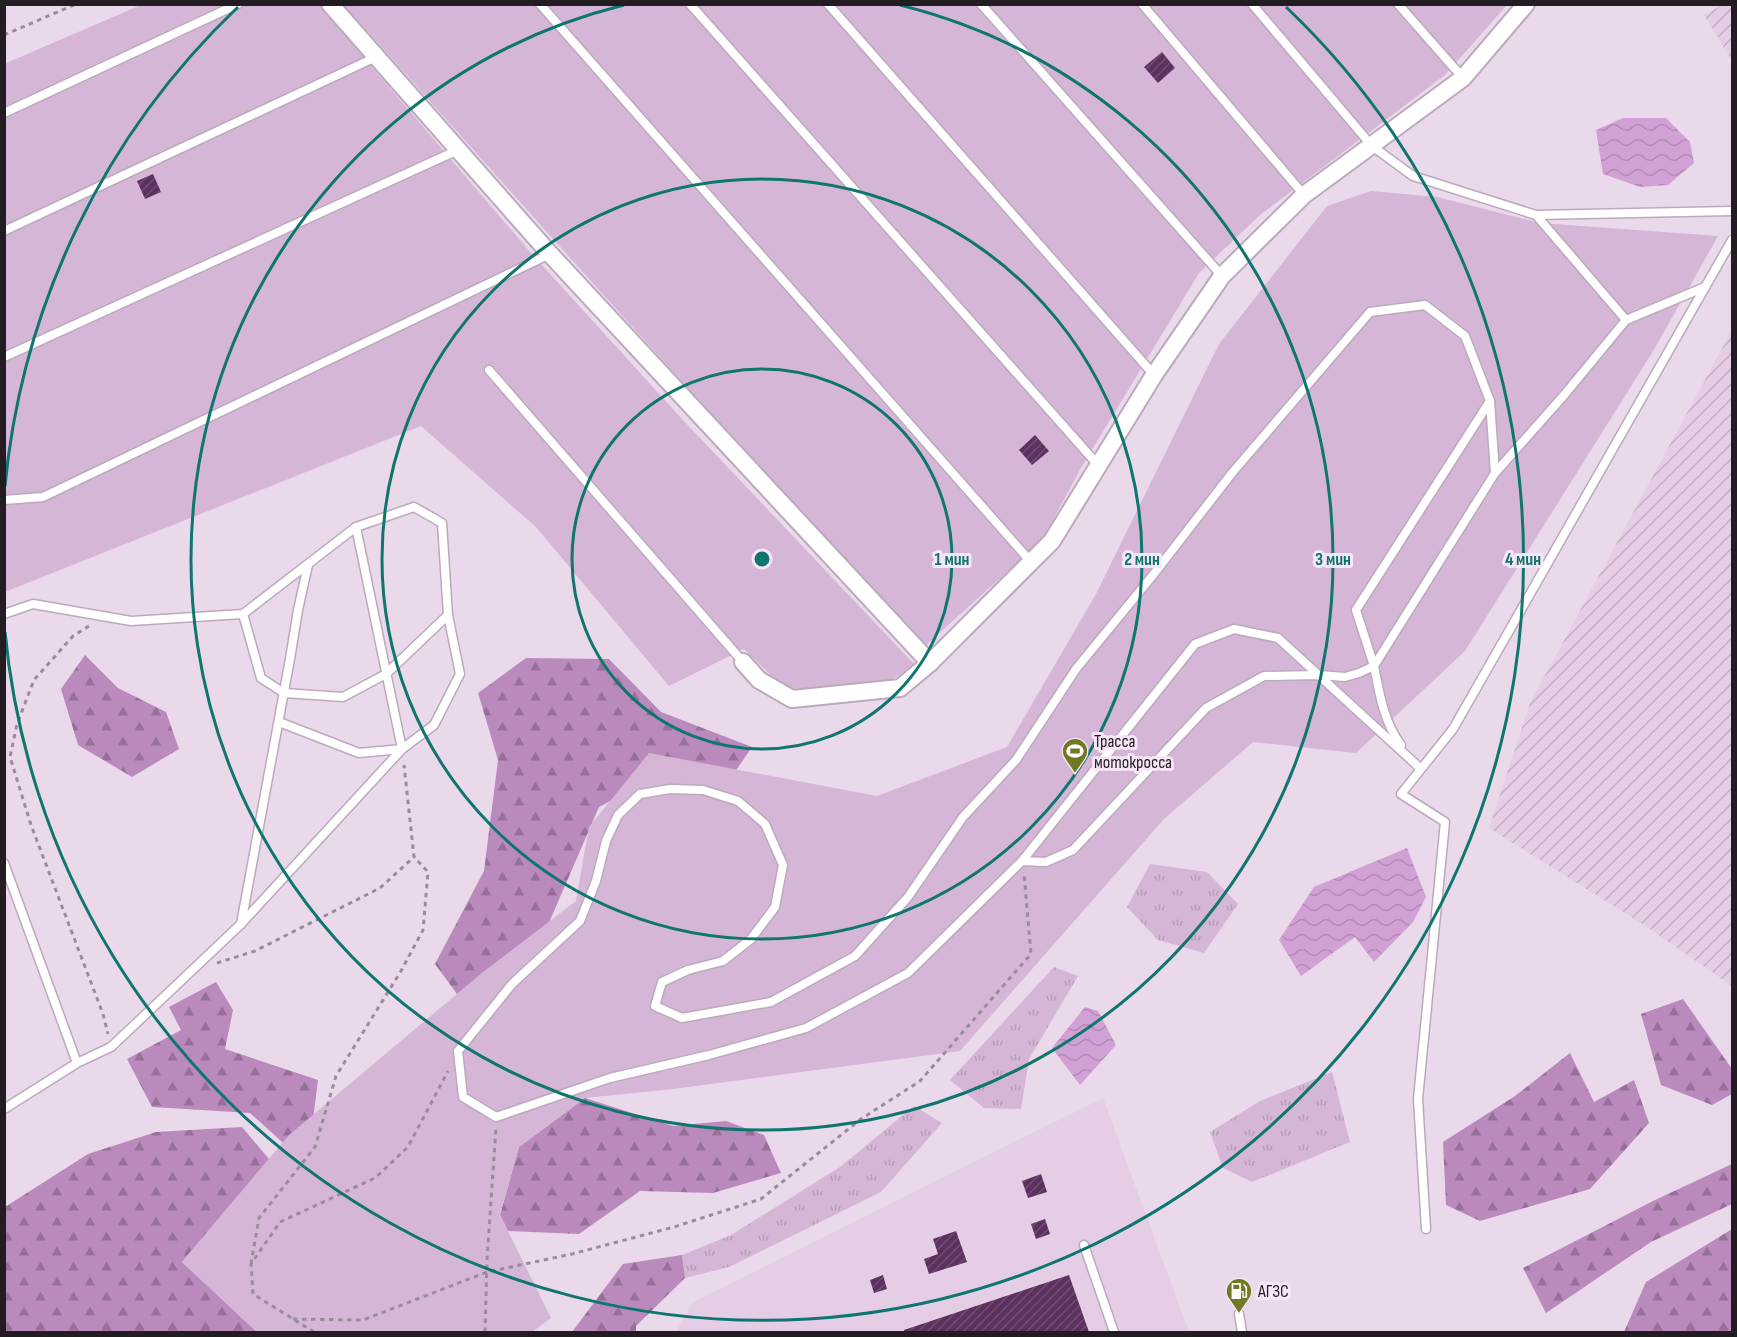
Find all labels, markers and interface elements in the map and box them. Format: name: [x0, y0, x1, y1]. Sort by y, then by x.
centre of rings: [752, 549, 772, 569]
text: 1 мин: [935, 549, 970, 570]
text: 2 мин: [1124, 549, 1160, 570]
text: 3 мин: [1315, 549, 1351, 570]
text: 4 мин: [1505, 549, 1541, 570]
place label: Трасса мотокросса: [1094, 731, 1172, 773]
sports icon: Трасса мотокросса: [1060, 736, 1090, 774]
fuel station icon: АГЗС: [1224, 1276, 1254, 1314]
place label: АГЗС: [1257, 1281, 1289, 1302]

